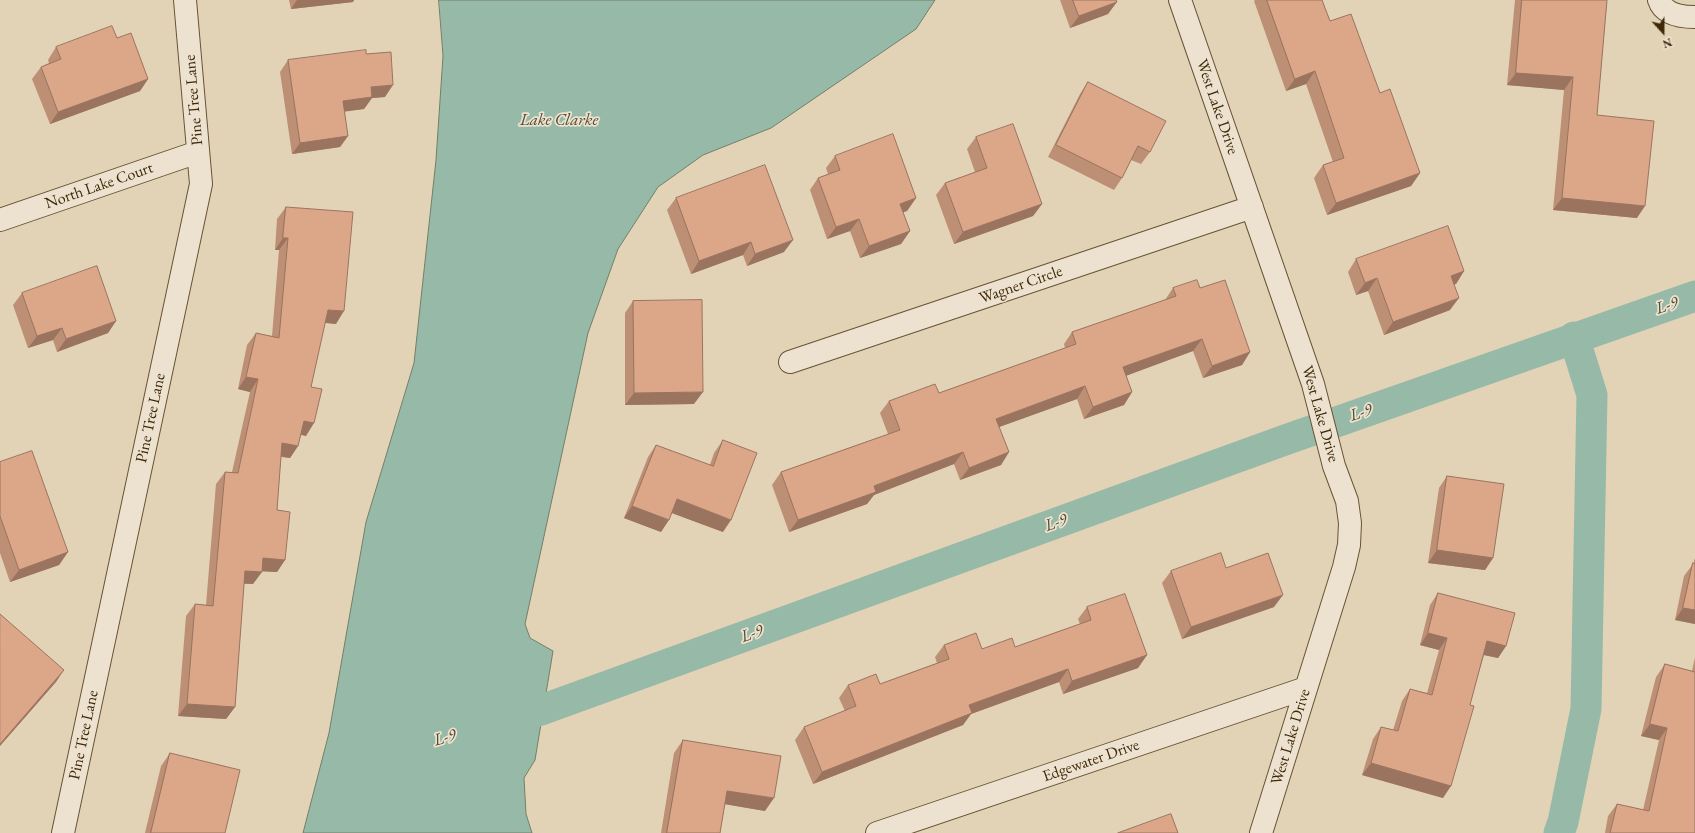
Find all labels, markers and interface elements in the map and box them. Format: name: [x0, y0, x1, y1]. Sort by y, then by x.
north arrow: [1643, 12, 1683, 52]
text: N: [1661, 35, 1674, 51]
street label: Pine Tree Lane: [180, 54, 208, 146]
street label: West Lake Drive: [1192, 57, 1242, 157]
water label: Lake Clarke: [520, 110, 598, 130]
street label: North Lake Court: [42, 159, 156, 213]
street label: Wagner Circle: [977, 262, 1065, 308]
water label: L-9: [1653, 293, 1681, 319]
street label: West Lake Drive: [1297, 364, 1343, 464]
street label: Pine Tree Lane: [132, 371, 170, 465]
water label: L-9: [1347, 400, 1375, 426]
water label: L-9: [1042, 510, 1070, 536]
water label: L-9: [738, 621, 766, 647]
street label: West Lake Drive: [1267, 687, 1315, 787]
street label: Pine Tree Lane: [65, 688, 103, 782]
water label: L-9: [431, 725, 459, 751]
street label: Edgewater Drive: [1040, 735, 1142, 787]

